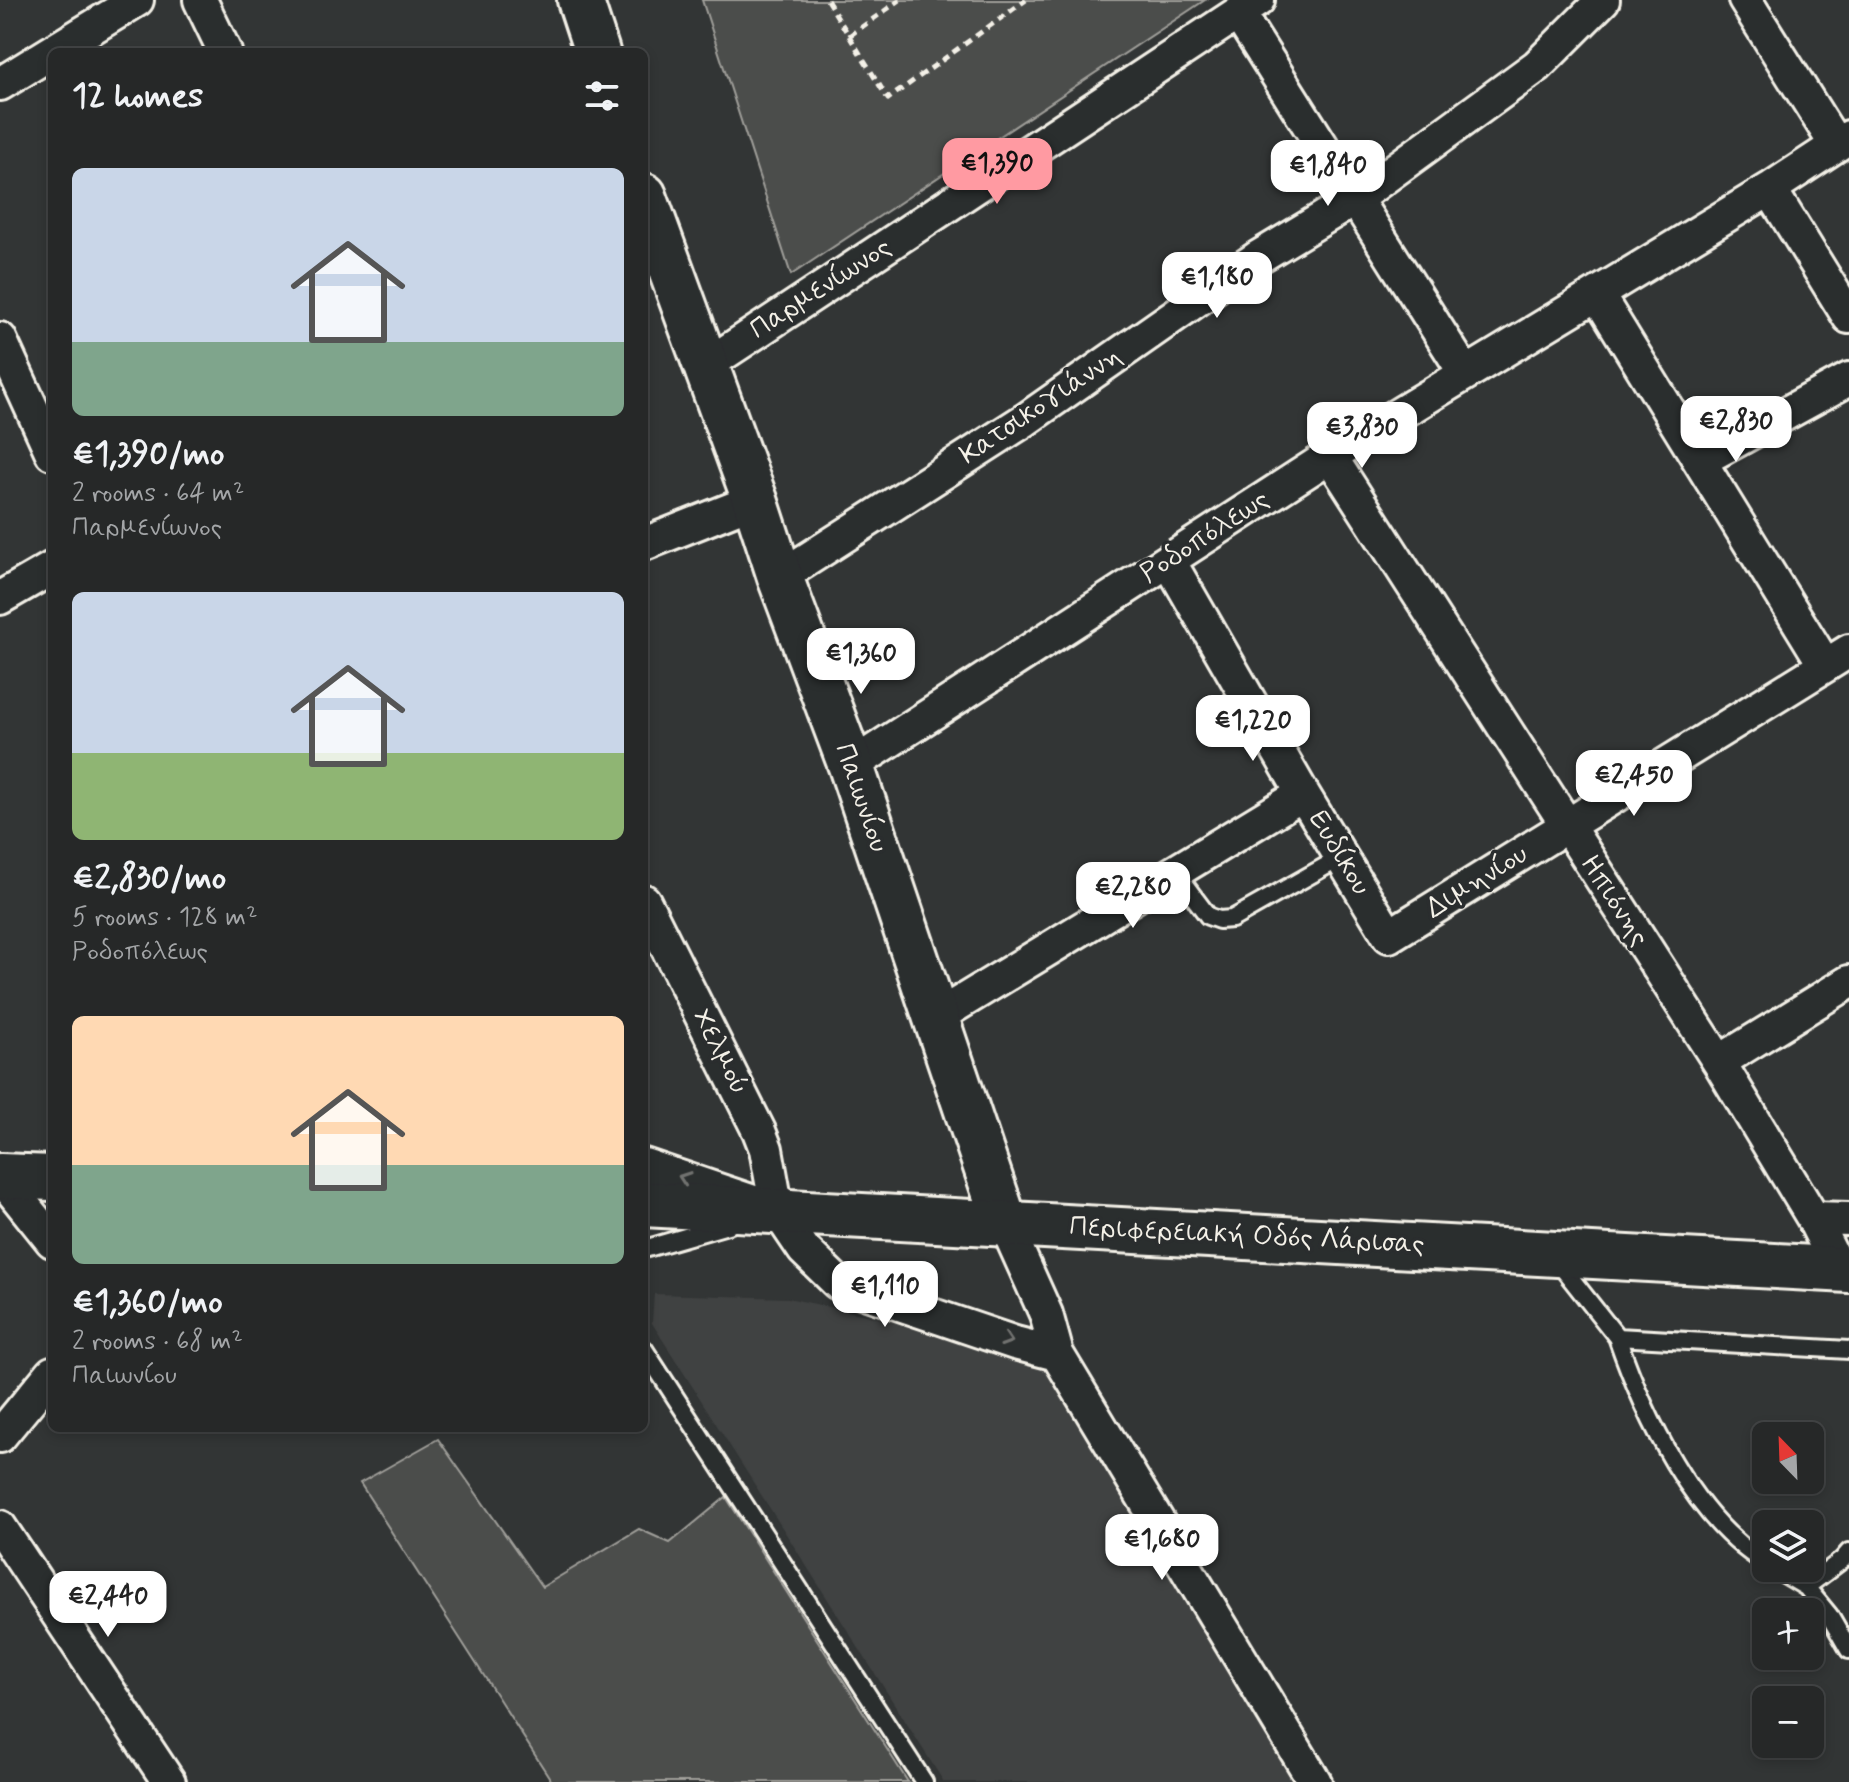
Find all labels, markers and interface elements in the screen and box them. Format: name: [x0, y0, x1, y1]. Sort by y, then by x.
text: 12 homes: [72, 74, 203, 119]
icon: filters: [580, 74, 624, 118]
pin: €1,390: [932, 138, 1062, 206]
pin: €1,840: [1263, 140, 1393, 208]
text: €1,390: [960, 147, 1034, 181]
text: €1,840: [1289, 149, 1367, 183]
icon: home: [276, 220, 420, 364]
street label: Παρμενίωνος: [743, 229, 899, 349]
pin: €1,180: [1152, 252, 1282, 320]
text: €1,180: [1180, 261, 1254, 295]
street label: Κατσικογιάννη: [953, 338, 1129, 474]
pin: €2,830: [1671, 396, 1801, 464]
pin: €3,830: [1297, 402, 1427, 470]
text: €2,830: [1699, 405, 1773, 439]
text: €3,830: [1325, 411, 1399, 445]
text: €1,390/mo: [72, 432, 225, 477]
text: 2 rooms · 64 m²: [72, 477, 244, 511]
street label: Ροδοπόλεως: [1134, 482, 1276, 592]
text: Παρμενίωνος: [72, 511, 222, 545]
pin: €1,360: [796, 628, 926, 696]
text: €1,360: [825, 637, 897, 671]
icon: home: [276, 644, 420, 788]
pin: €1,220: [1188, 695, 1318, 763]
text: €1,220: [1214, 704, 1292, 738]
street label: Παιωνίου: [825, 739, 897, 857]
pin: €2,450: [1569, 750, 1699, 818]
text: €2,450: [1594, 759, 1674, 793]
street label: Ευδίκου: [1299, 804, 1379, 902]
street label: Διμηνίου: [1419, 836, 1535, 928]
street label: Ηπιόνης: [1571, 848, 1657, 954]
text: €2,830/mo: [72, 856, 226, 901]
pin: €2,280: [1068, 862, 1198, 930]
text: €2,280: [1094, 871, 1172, 905]
text: 5 rooms · 128 m²: [72, 901, 257, 935]
text: Ροδοπόλεως: [72, 935, 208, 969]
street label: Χελμού: [683, 1003, 757, 1101]
icon: home: [276, 1068, 420, 1212]
one-way arrow: [678, 1171, 692, 1188]
street label: Περιφερειακή Οδός Λάρισας: [1069, 1208, 1425, 1264]
pin: €1,110: [820, 1261, 950, 1329]
text: €1,110: [850, 1270, 920, 1304]
text: €1,360/mo: [72, 1280, 223, 1325]
text: 2 rooms · 68 m²: [72, 1325, 243, 1359]
one-way arrow: [999, 1331, 1013, 1347]
text: Παιωνίου: [72, 1359, 177, 1393]
north arrow: [1752, 1422, 1824, 1494]
map controls: [1752, 1422, 1824, 1758]
button: layers: [1752, 1510, 1824, 1582]
pin: €1,680: [1097, 1514, 1227, 1582]
text: €1,680: [1123, 1523, 1201, 1557]
pin: €2,440: [43, 1571, 173, 1639]
text: €2,440: [67, 1580, 149, 1614]
button: +: [1752, 1598, 1824, 1670]
button: −: [1752, 1686, 1824, 1758]

